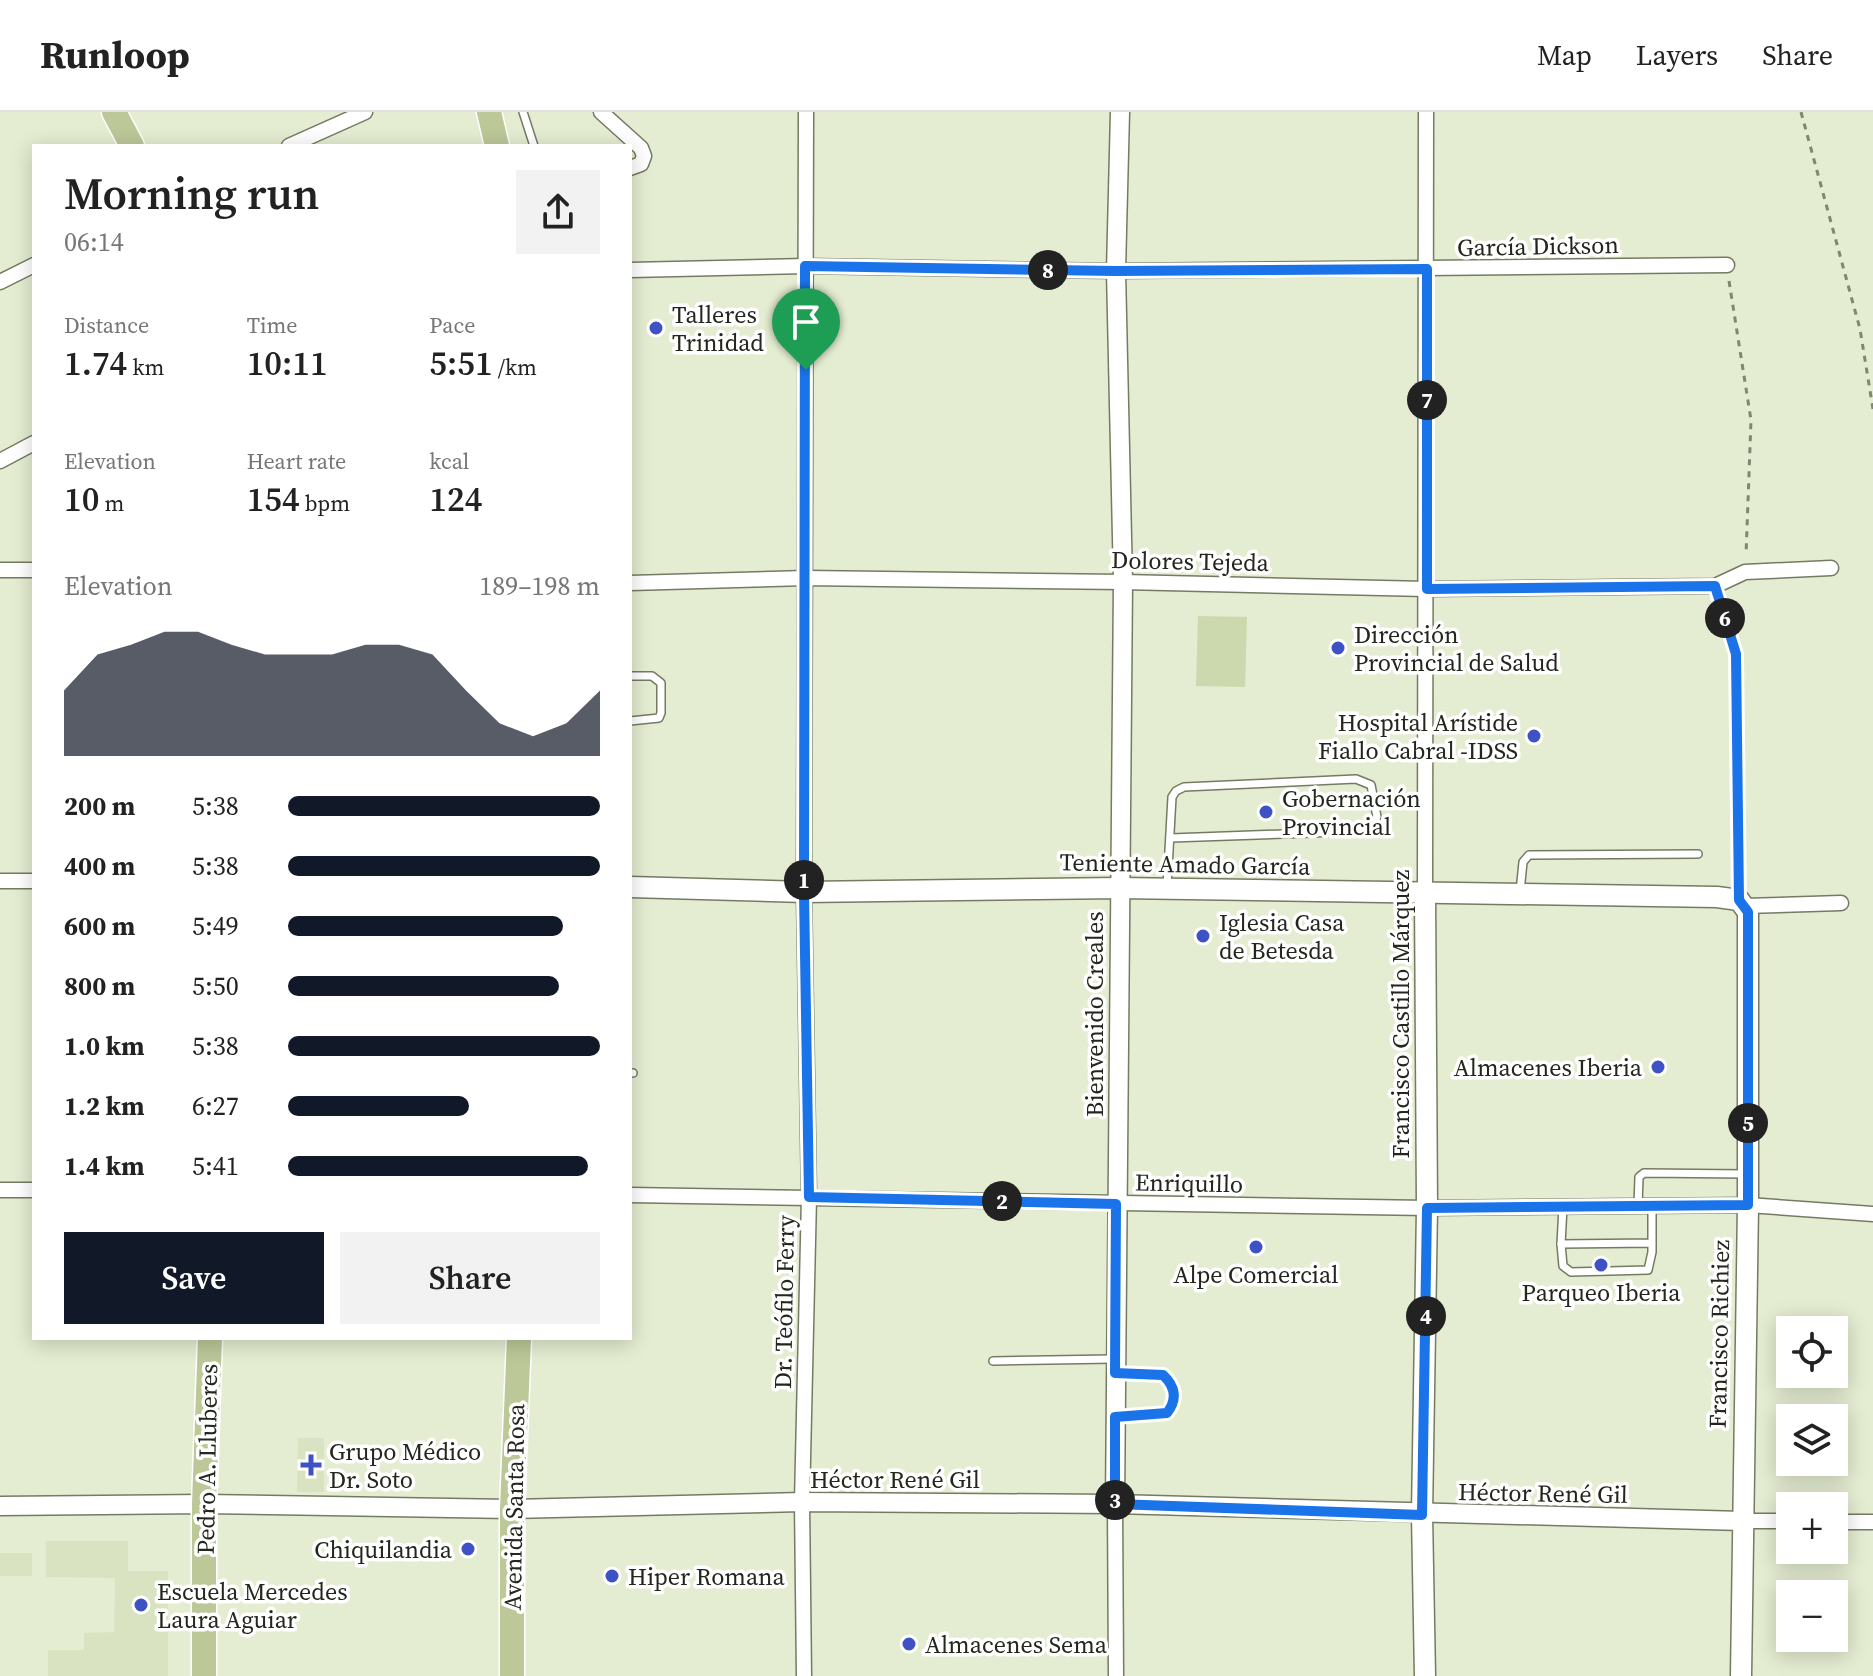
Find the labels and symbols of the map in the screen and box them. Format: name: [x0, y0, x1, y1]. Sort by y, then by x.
street label: García Dickson: [1457, 228, 1619, 264]
pin: 8: [1028, 250, 1068, 290]
pin: [772, 288, 840, 370]
place label: Talleres Trinidad: [672, 298, 764, 359]
marker: Talleres Trinidad: [647, 319, 665, 337]
pin: 7: [1407, 380, 1447, 420]
street label: Dolores Tejeda: [1111, 543, 1270, 579]
pin: 6: [1705, 598, 1745, 638]
place label: Dirección Provincial de Salud: [1354, 618, 1559, 679]
marker: Dirección Provincial de Salud: [1329, 639, 1347, 657]
place label: Hospital Arístide Fiallo Cabral -IDSS: [1318, 706, 1518, 767]
marker: Hospital Arístide Fiallo Cabral -IDSS: [1525, 727, 1543, 745]
place label: Gobernación Provincial: [1282, 782, 1421, 843]
marker: Gobernación Provincial: [1257, 803, 1275, 821]
street label: Teniente Amado García: [1059, 845, 1311, 883]
pin: 1: [784, 860, 824, 900]
street label: Francisco Castillo Márquez: [1384, 869, 1417, 1158]
place label: Iglesia Casa de Betesda: [1219, 906, 1345, 967]
street label: Bienvenido Creales: [1078, 911, 1111, 1117]
marker: Iglesia Casa de Betesda: [1194, 927, 1212, 945]
place label: Almacenes Iberia: [1454, 1051, 1643, 1084]
marker: Almacenes Iberia: [1649, 1058, 1667, 1076]
pin: 5: [1728, 1103, 1768, 1143]
street label: Enriquillo: [1135, 1166, 1243, 1200]
pin: 2: [982, 1181, 1022, 1221]
street label: Dr. Teófilo Ferry: [766, 1214, 802, 1389]
marker: Alpe Comercial: [1247, 1238, 1265, 1256]
street label: Francisco Richiez: [1701, 1239, 1737, 1429]
marker: Parqueo Iberia: [1592, 1256, 1610, 1274]
place label: Alpe Comercial: [1174, 1258, 1338, 1291]
place label: Parqueo Iberia: [1522, 1276, 1681, 1309]
pin: 4: [1406, 1296, 1446, 1336]
street label: Pedro A. Lluberes: [189, 1363, 225, 1555]
street label: Avenida Santa Rosa: [496, 1403, 532, 1611]
place label: Grupo Médico Dr. Soto: [329, 1435, 481, 1496]
marker: Grupo Médico Dr. Soto: [300, 1454, 322, 1476]
street label: Héctor René Gil: [810, 1463, 980, 1496]
street label: Héctor René Gil: [1458, 1475, 1628, 1511]
pin: 3: [1095, 1480, 1135, 1520]
place label: Chiquilandia: [314, 1533, 453, 1566]
marker: Chiquilandia: [459, 1540, 477, 1558]
place label: Hiper Romana: [628, 1560, 786, 1593]
marker: Hiper Romana: [603, 1567, 621, 1585]
place label: Escuela Mercedes Laura Aguiar: [157, 1575, 348, 1636]
marker: Escuela Mercedes Laura Aguiar: [132, 1596, 150, 1614]
place label: Almacenes Sema: [925, 1628, 1108, 1661]
marker: Almacenes Sema: [900, 1635, 918, 1653]

